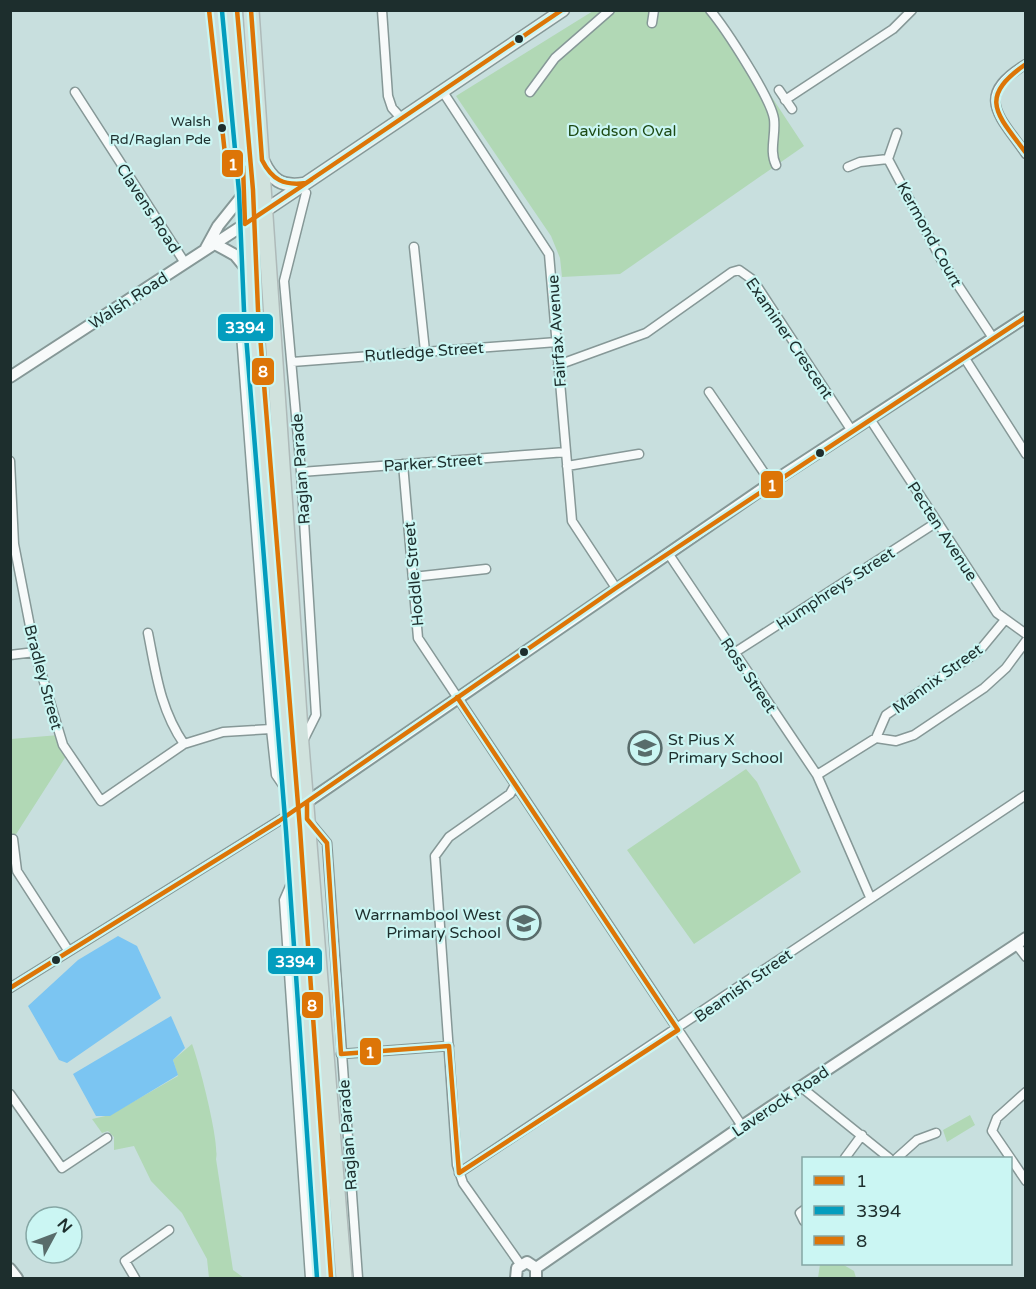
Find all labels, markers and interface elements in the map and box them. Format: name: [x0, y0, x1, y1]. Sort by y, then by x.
unlabelled marker: [513, 33, 525, 45]
place label: Walsh Rd/Raglan Pde: [110, 113, 211, 148]
park label: Davidson Oval: [568, 121, 676, 141]
marker: Walsh Rd/Raglan Pde: [216, 122, 228, 134]
line badge: 1: [221, 149, 244, 178]
text: 1: [228, 155, 238, 175]
street label: Clavens Road: [112, 160, 185, 257]
street label: Kermond Court: [892, 179, 966, 290]
street label: Walsh Road: [85, 268, 172, 334]
street label: Fairfax Avenue: [543, 274, 571, 388]
street label: Examiner Crescent: [741, 274, 837, 403]
line badge: 3394: [217, 313, 274, 342]
text: 3394: [225, 318, 265, 338]
street label: Rutledge Street: [364, 338, 484, 366]
line badge: 8: [251, 357, 275, 386]
text: 8: [258, 362, 268, 382]
street label: Raglan Parade: [287, 413, 315, 525]
unlabelled marker: [814, 447, 826, 459]
street label: Parker Street: [383, 450, 483, 476]
line badge: 1: [760, 470, 784, 499]
text: 1: [767, 476, 777, 496]
street label: Pecten Avenue: [903, 478, 982, 585]
street label: Hoddle Street: [399, 521, 429, 627]
street label: Humphreys Street: [773, 543, 899, 635]
street label: Bradley Street: [19, 623, 67, 732]
street label: Ross Street: [716, 634, 781, 717]
street label: Mannix Street: [889, 639, 987, 718]
unlabelled marker: [518, 646, 530, 658]
school or university icon: St Pius X Primary School: [627, 730, 663, 766]
place label: St Pius X Primary School: [668, 730, 783, 768]
place label: Warrnambool West Primary School: [355, 905, 501, 943]
school or university icon: Warrnambool West Primary School: [506, 905, 542, 941]
street label: Beamish Street: [691, 945, 796, 1027]
line badge: 3394: [267, 947, 323, 975]
text: 3394: [275, 952, 315, 972]
unlabelled marker: [50, 954, 62, 966]
line badge: 8: [301, 991, 324, 1019]
text: 8: [307, 996, 317, 1016]
line badge: 1: [359, 1037, 382, 1066]
text: 1: [365, 1043, 375, 1063]
street label: Laverock Road: [728, 1062, 833, 1142]
street label: Raglan Parade: [334, 1079, 362, 1191]
legend: [802, 1157, 1012, 1265]
text: 1: [856, 1170, 867, 1192]
text: 3394: [856, 1200, 901, 1222]
north arrow: [24, 1205, 84, 1265]
text: N: [53, 1214, 76, 1237]
text: 8: [856, 1230, 867, 1252]

